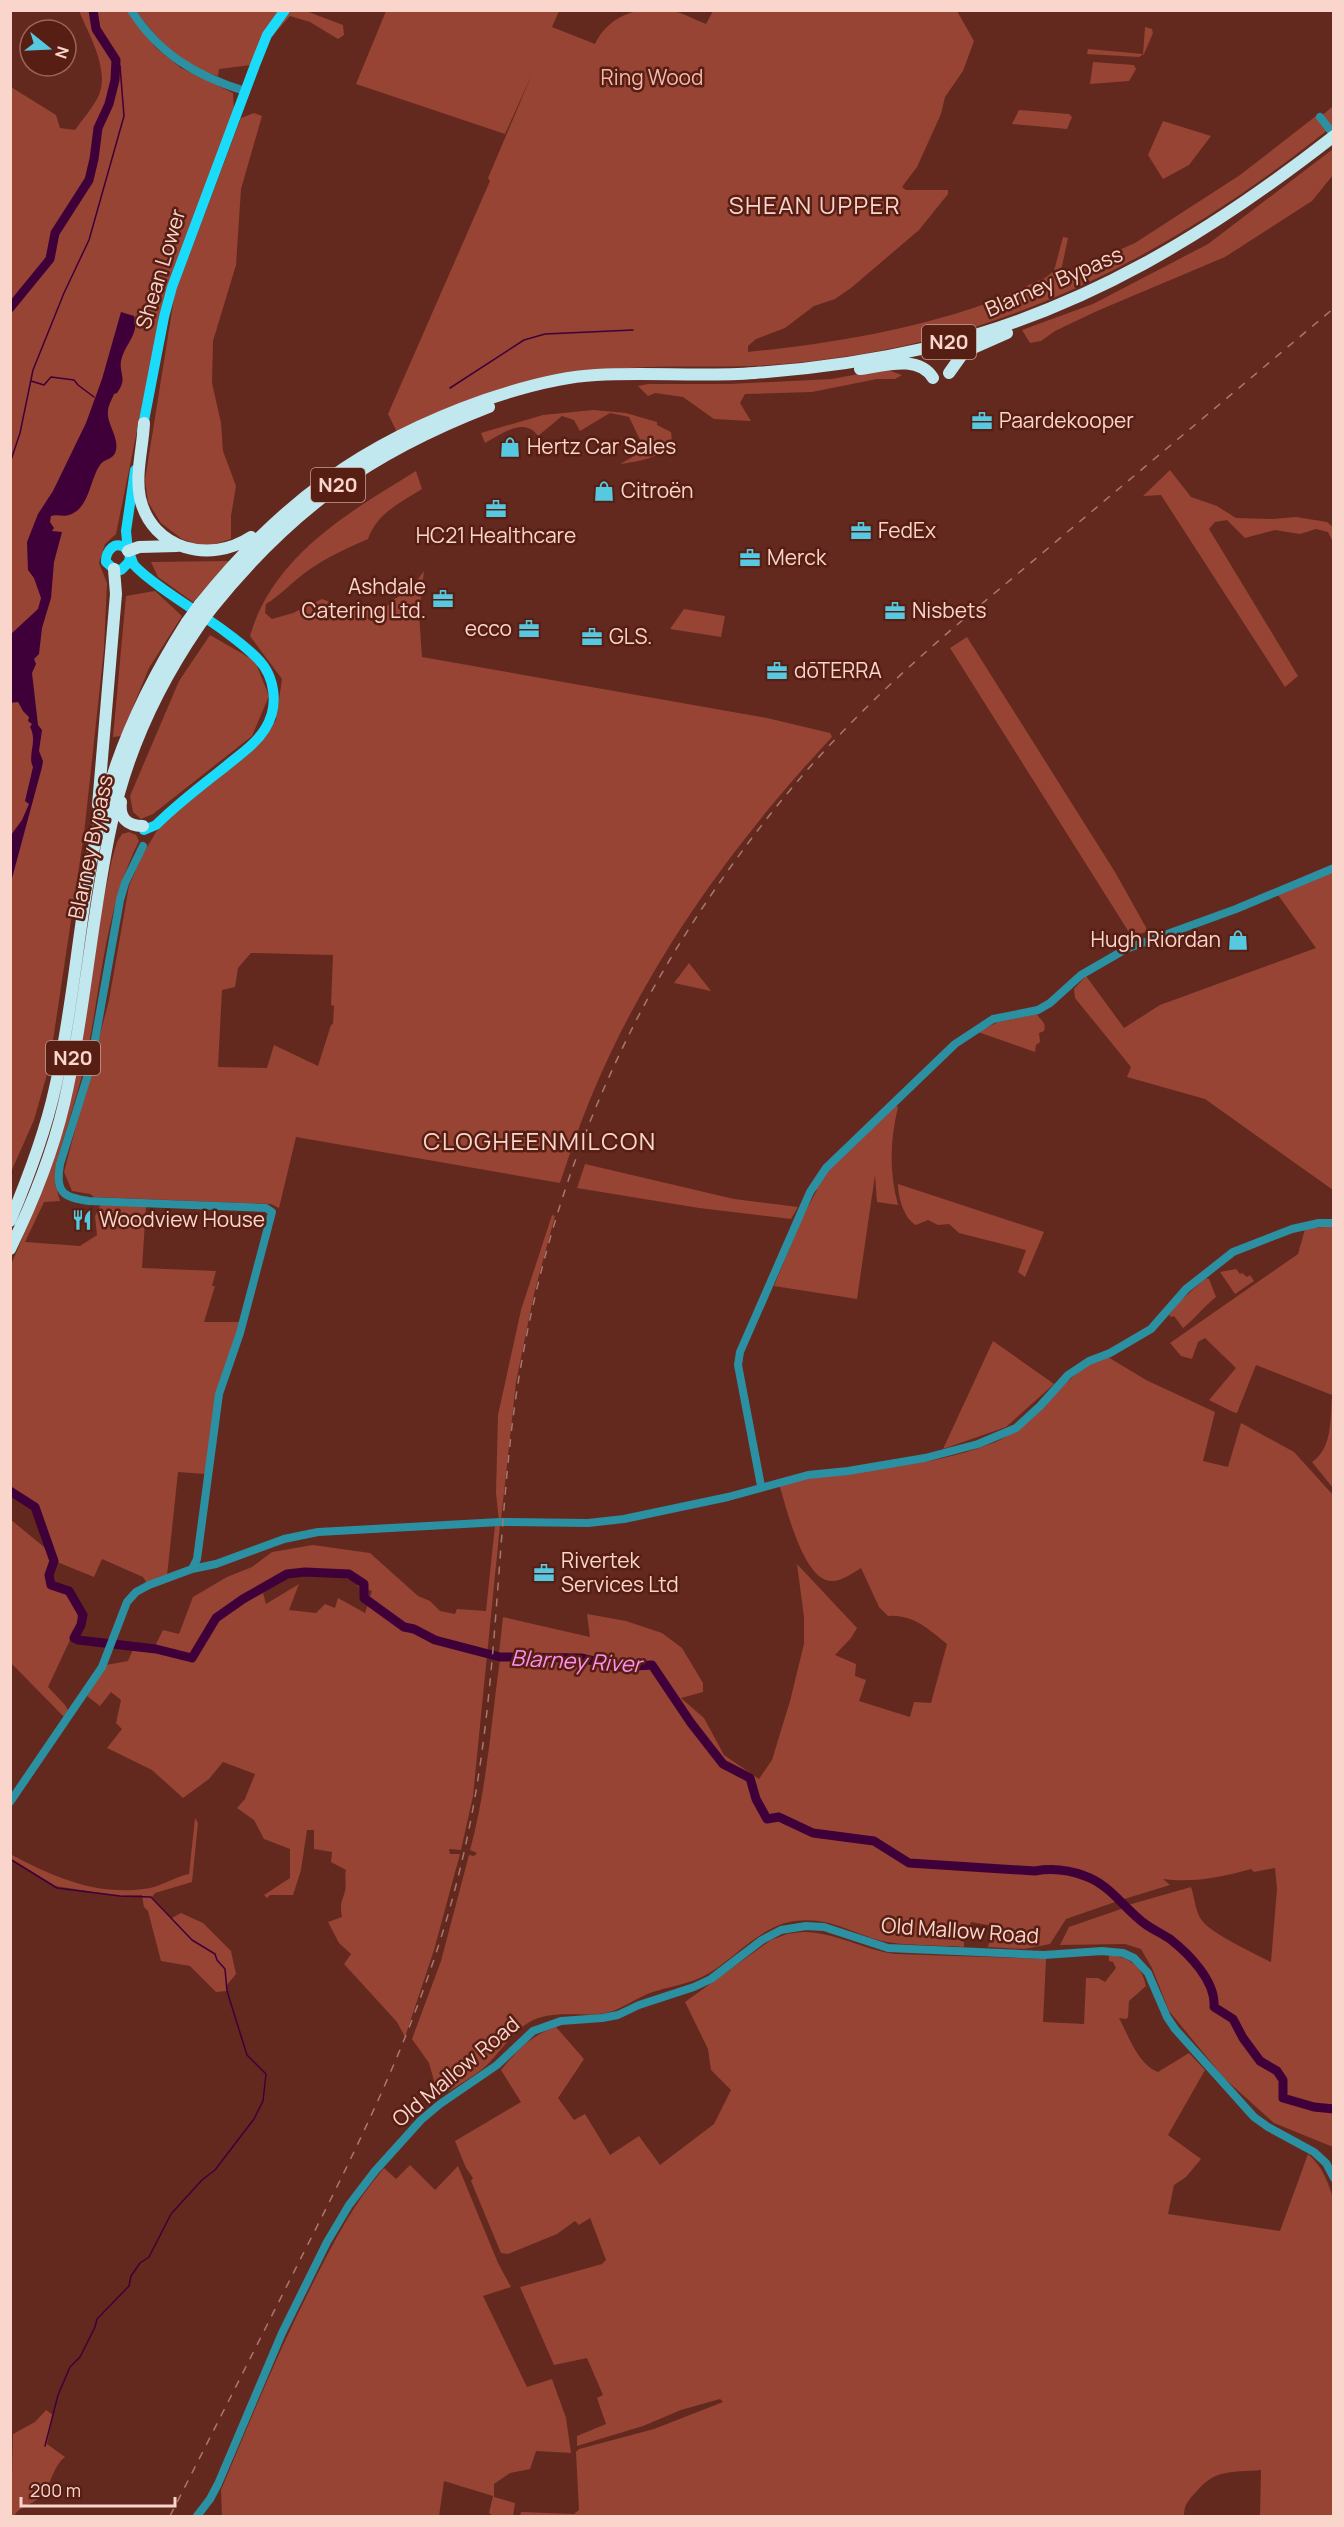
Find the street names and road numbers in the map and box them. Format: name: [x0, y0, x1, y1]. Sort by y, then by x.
street label: Shean Lower: [129, 205, 192, 332]
street label: Blarney Bypass: [981, 240, 1127, 323]
road number: N20: [922, 325, 976, 359]
road number: N20: [311, 468, 365, 502]
street label: Blarney Bypass: [61, 772, 119, 922]
road number: N20: [46, 1041, 100, 1075]
street label: Old Mallow Road: [880, 1911, 1040, 1949]
street label: Old Mallow Road: [386, 2010, 525, 2133]

